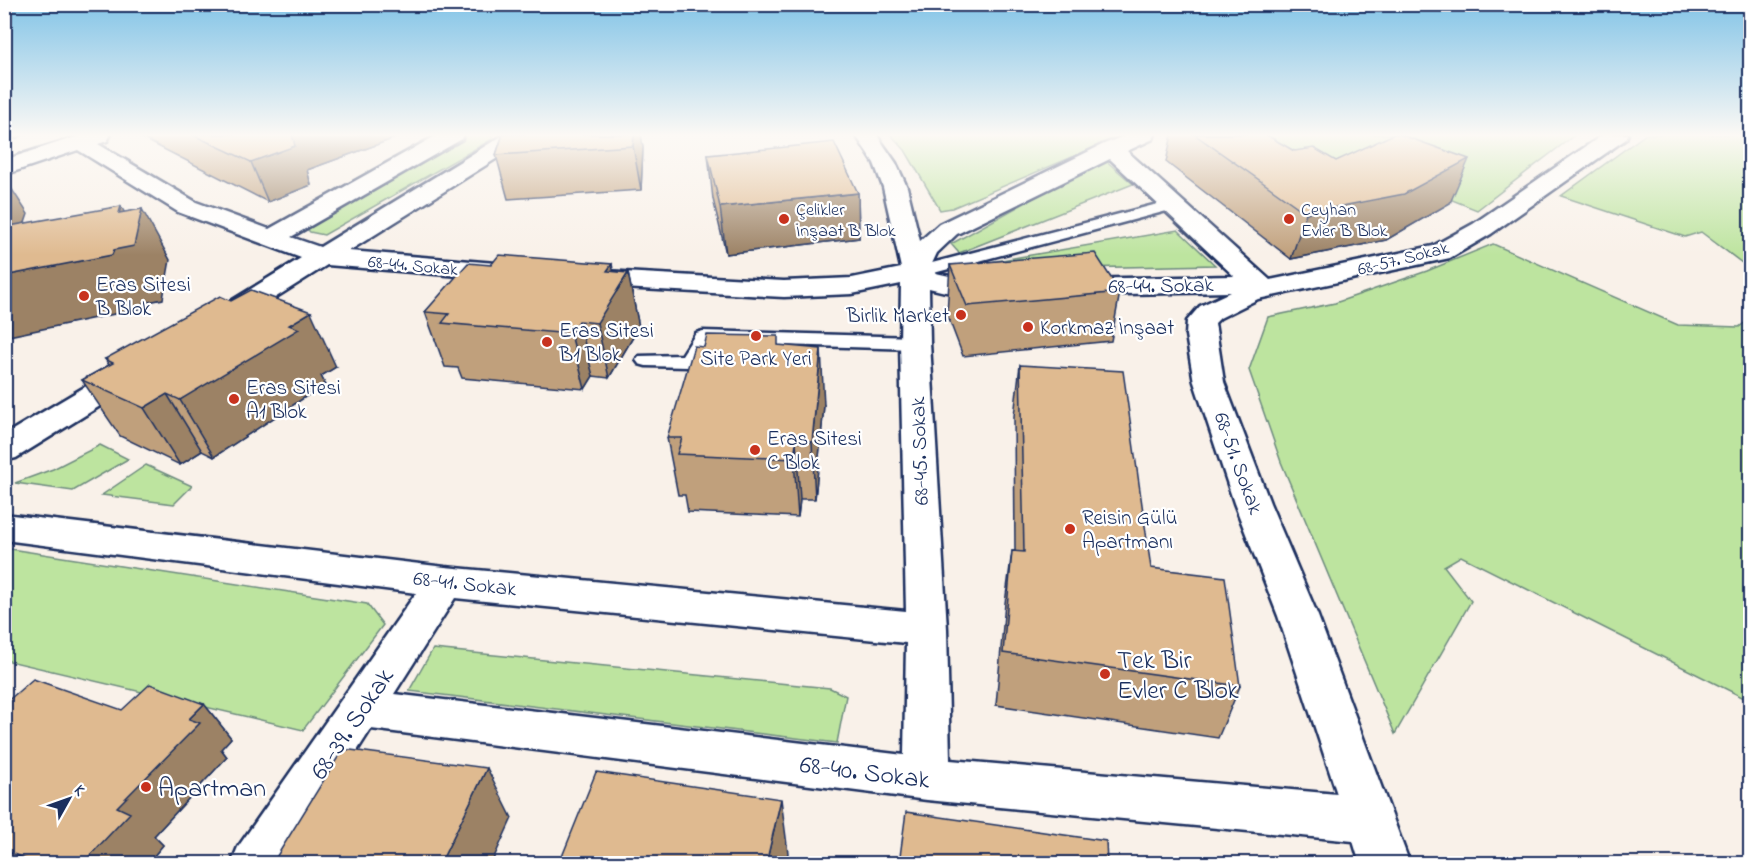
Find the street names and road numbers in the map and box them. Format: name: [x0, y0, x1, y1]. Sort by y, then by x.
street label: 68-57. Sokak: [1355, 236, 1452, 284]
street label: 68-44. Sokak: [367, 250, 459, 284]
street label: 68-44. Sokak: [1108, 271, 1215, 303]
street label: 68-45. Sokak: [904, 395, 938, 506]
street label: 68-51. Sokak: [1205, 408, 1270, 520]
street label: 68-41. Sokak: [412, 565, 519, 605]
street label: 68-39. Sokak: [302, 661, 405, 788]
street label: 68-40. Sokak: [797, 747, 933, 801]

